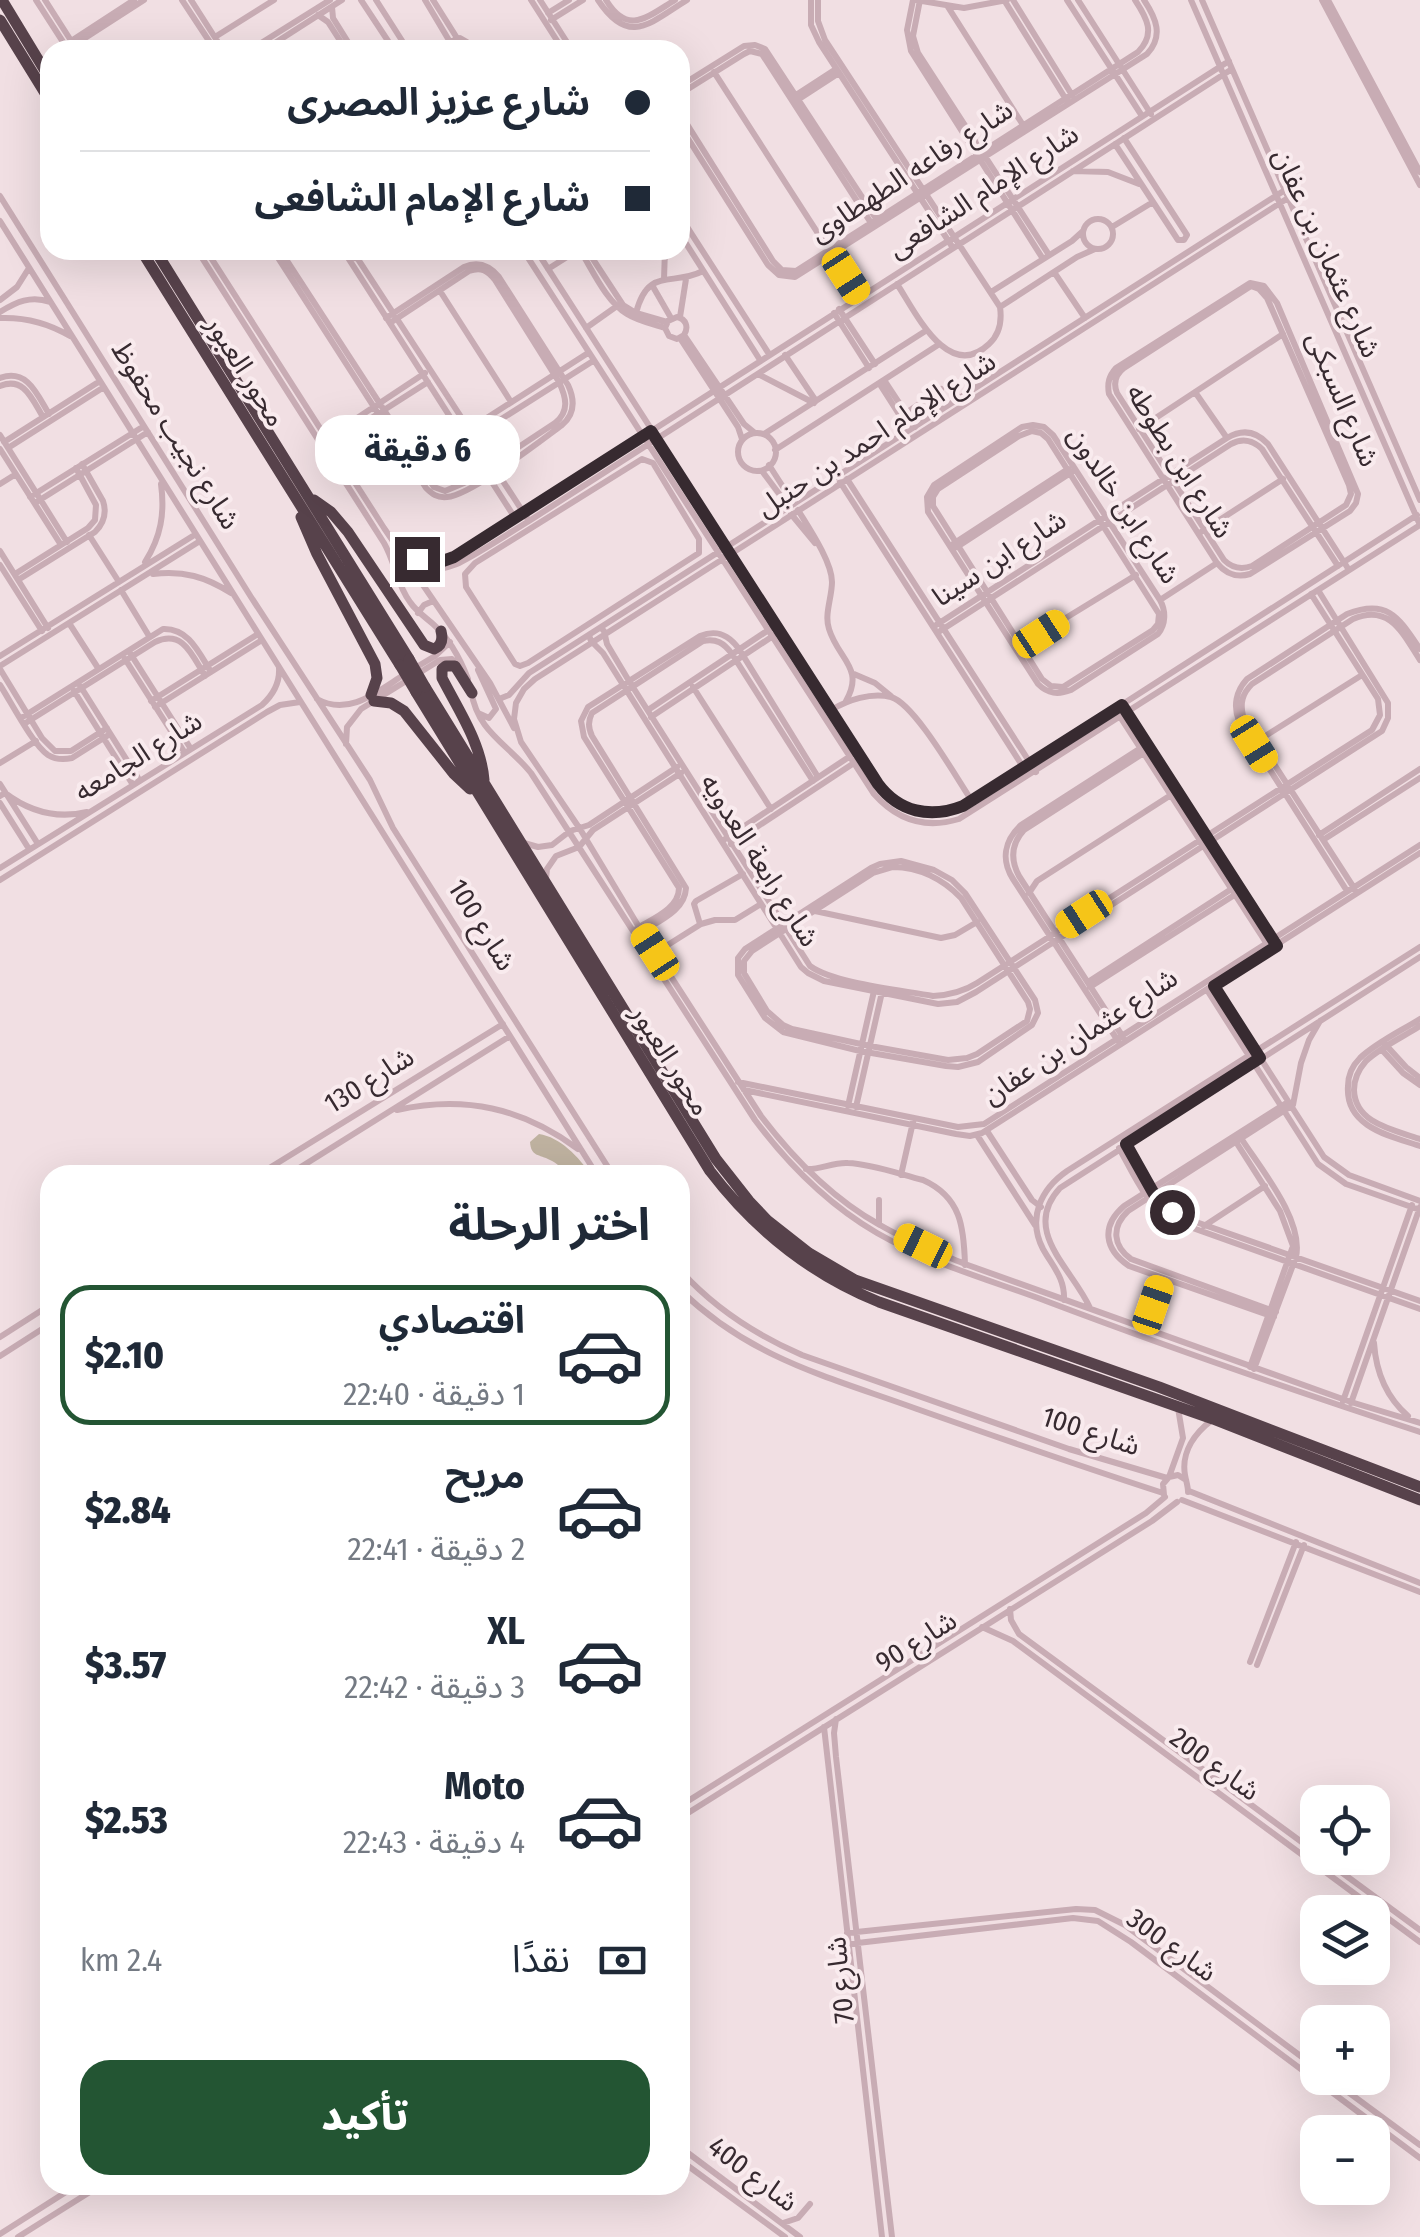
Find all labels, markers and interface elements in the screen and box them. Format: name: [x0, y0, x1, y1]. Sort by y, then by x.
text: شارع عزيز المصرى: [287, 79, 590, 125]
street label: شارع رفاعه الطهطاوى: [803, 93, 1021, 252]
street label: شارع الإمام الشافعى: [881, 117, 1087, 268]
street label: شارع عثمان بن عفان: [1262, 143, 1388, 364]
text: شارع الإمام الشافعى: [254, 175, 590, 221]
car: [817, 243, 875, 309]
street label: محور العبور: [199, 309, 293, 432]
street label: شارع السبكى: [1296, 327, 1386, 473]
street label: شارع نجيب محفوظ: [101, 335, 247, 537]
street label: شارع الإمام احمد بن حنبل: [750, 344, 1004, 527]
street label: شارع ابن بطوطه: [1116, 378, 1241, 546]
callout: 6 دقيقة: [314, 414, 520, 484]
street label: شارع ابن خالدون: [1058, 420, 1187, 592]
text: 6 دقيقة: [364, 431, 471, 469]
street label: شارع ابن سينا: [926, 503, 1074, 617]
route end: [395, 537, 440, 582]
car: [1008, 605, 1074, 663]
street label: شارع الجامعه: [68, 704, 210, 812]
car: [1225, 711, 1283, 777]
street label: شارع رابعة العدويه: [690, 767, 826, 955]
street label: شارع 100: [438, 873, 523, 979]
car: [1051, 885, 1117, 943]
car: [626, 919, 684, 985]
street label: شارع عثمان بن عفان: [976, 961, 1186, 1115]
street label: محور العبور: [624, 998, 718, 1121]
street label: شارع 130: [318, 1040, 422, 1124]
route start: [1150, 1190, 1195, 1235]
text: اختر الرحلة: [448, 1198, 650, 1252]
car: [889, 1219, 957, 1273]
car: [1129, 1272, 1177, 1338]
text: اقتصادي: [379, 1297, 525, 1343]
icon: car: [555, 1310, 645, 1400]
text: $2.10: [85, 1332, 164, 1378]
text: 1 دقيقة · 22:40: [343, 1375, 525, 1413]
street label: شارع 100: [1037, 1400, 1144, 1466]
text: مريح: [445, 1452, 525, 1498]
icon: car: [555, 1465, 645, 1555]
text: $2.84: [85, 1487, 171, 1533]
text: 2 دقيقة · 22:41: [348, 1530, 525, 1568]
street label: شارع 90: [869, 1603, 965, 1682]
text: XL: [487, 1608, 525, 1654]
icon: car: [555, 1620, 645, 1710]
text: $3.57: [85, 1642, 166, 1688]
text: 3 دقيقة · 22:42: [344, 1668, 525, 1706]
street label: شارع 200: [1161, 1720, 1266, 1811]
text: Moto: [444, 1763, 525, 1809]
icon: car: [555, 1775, 645, 1865]
map controls: [1300, 1785, 1390, 2205]
button: locate: [1300, 1785, 1390, 1875]
text: $2.53: [85, 1797, 168, 1843]
text: 4 دقيقة · 22:43: [343, 1823, 525, 1861]
button: layers: [1300, 1895, 1390, 1985]
street label: شارع 300: [1118, 1901, 1223, 1992]
icon: cash: [595, 1933, 650, 1988]
street label: شارع 70: [819, 1935, 865, 2025]
text: نقدًا: [512, 1936, 570, 1982]
text: 2.4 km: [80, 1941, 162, 1979]
button: +: [1300, 2005, 1390, 2095]
button: تأكيد: [80, 2060, 650, 2175]
button: −: [1300, 2115, 1390, 2205]
street label: شارع 400: [699, 2130, 804, 2222]

